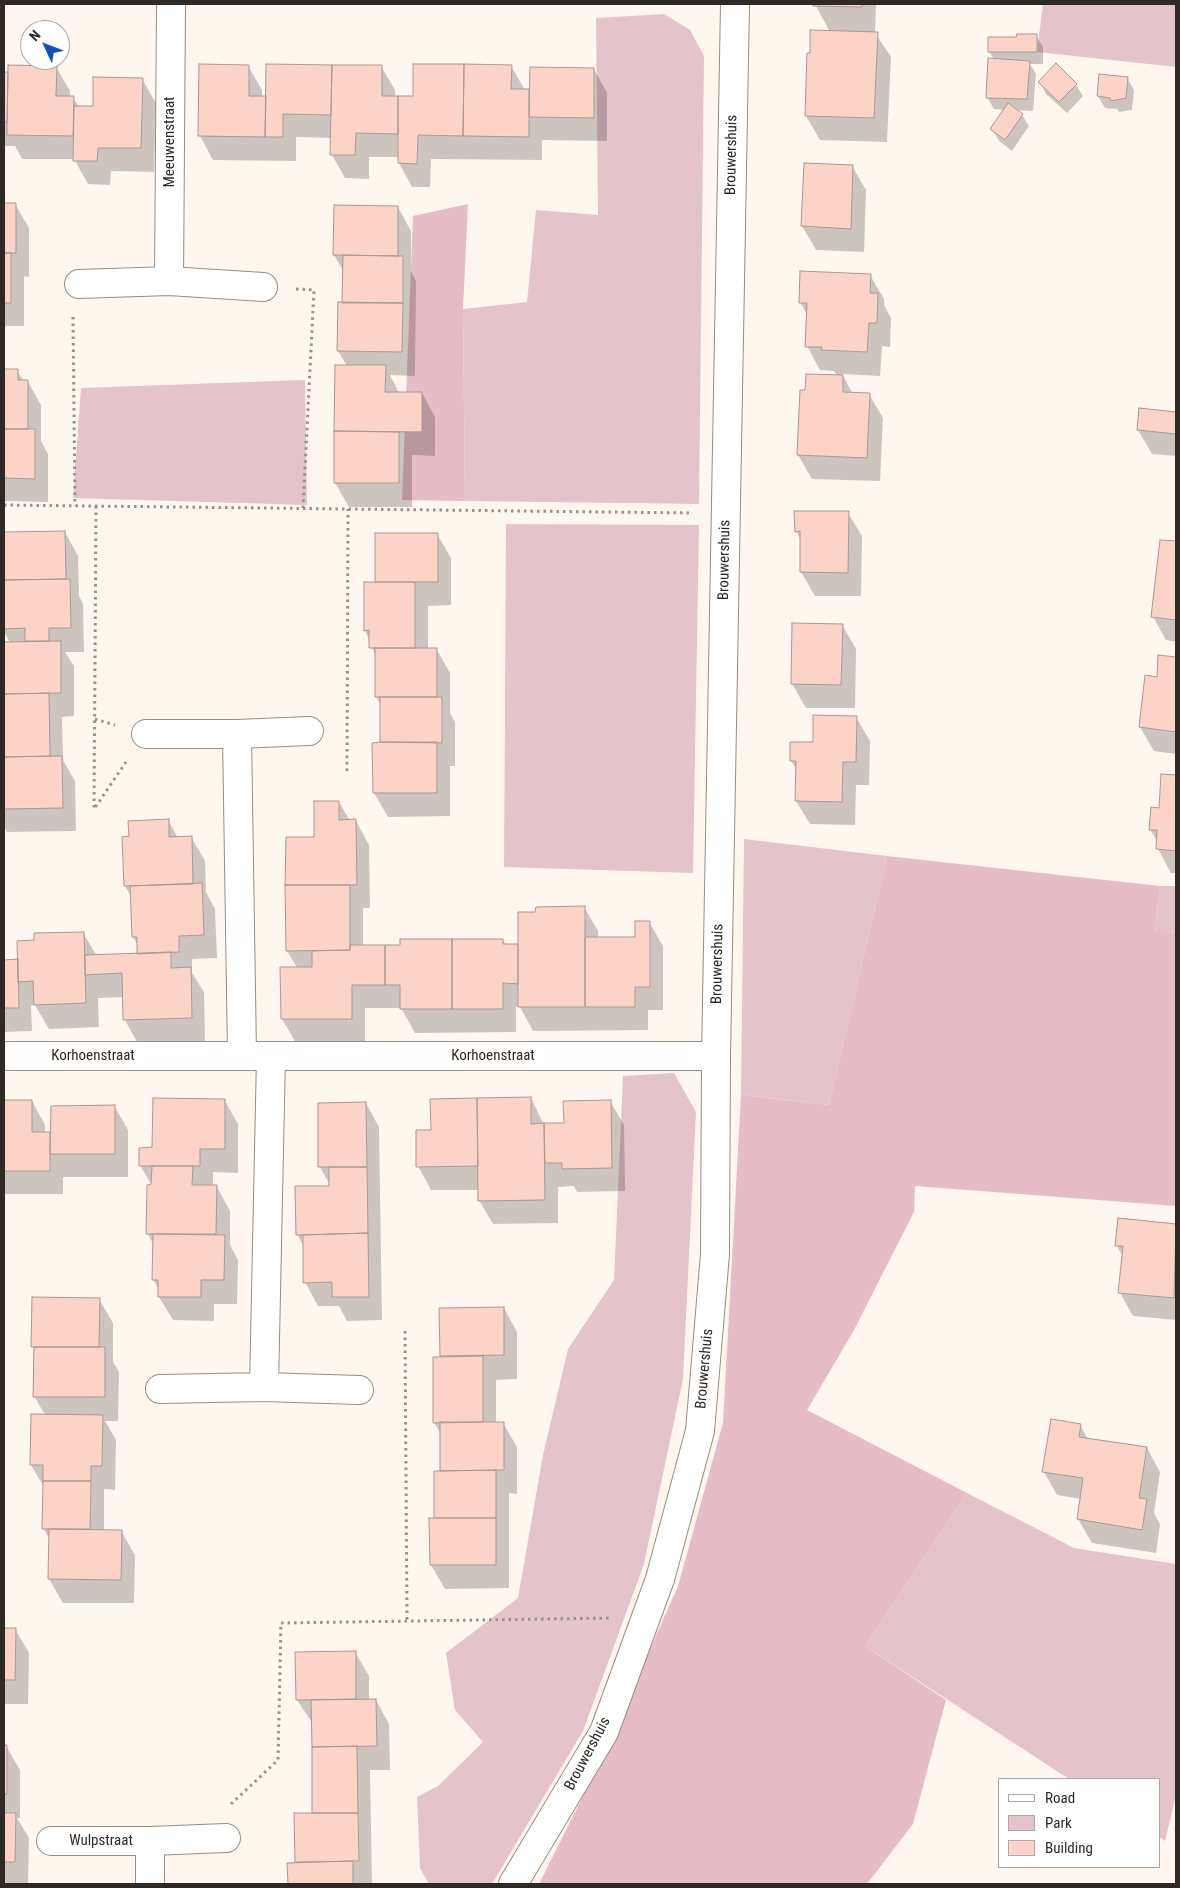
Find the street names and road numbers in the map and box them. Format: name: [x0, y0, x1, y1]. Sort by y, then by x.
street label: Meeuwenstraat: [161, 96, 179, 188]
street label: Brouwershuis: [722, 115, 742, 195]
street label: Brouwershuis: [715, 520, 735, 600]
street label: Brouwershuis: [708, 924, 728, 1004]
street label: Korhoenstraat: [51, 1047, 135, 1065]
street label: Korhoenstraat: [451, 1047, 535, 1065]
street label: Brouwershuis: [693, 1328, 717, 1410]
street label: Brouwershuis: [561, 1714, 615, 1794]
street label: Wulpstraat: [69, 1832, 133, 1850]

